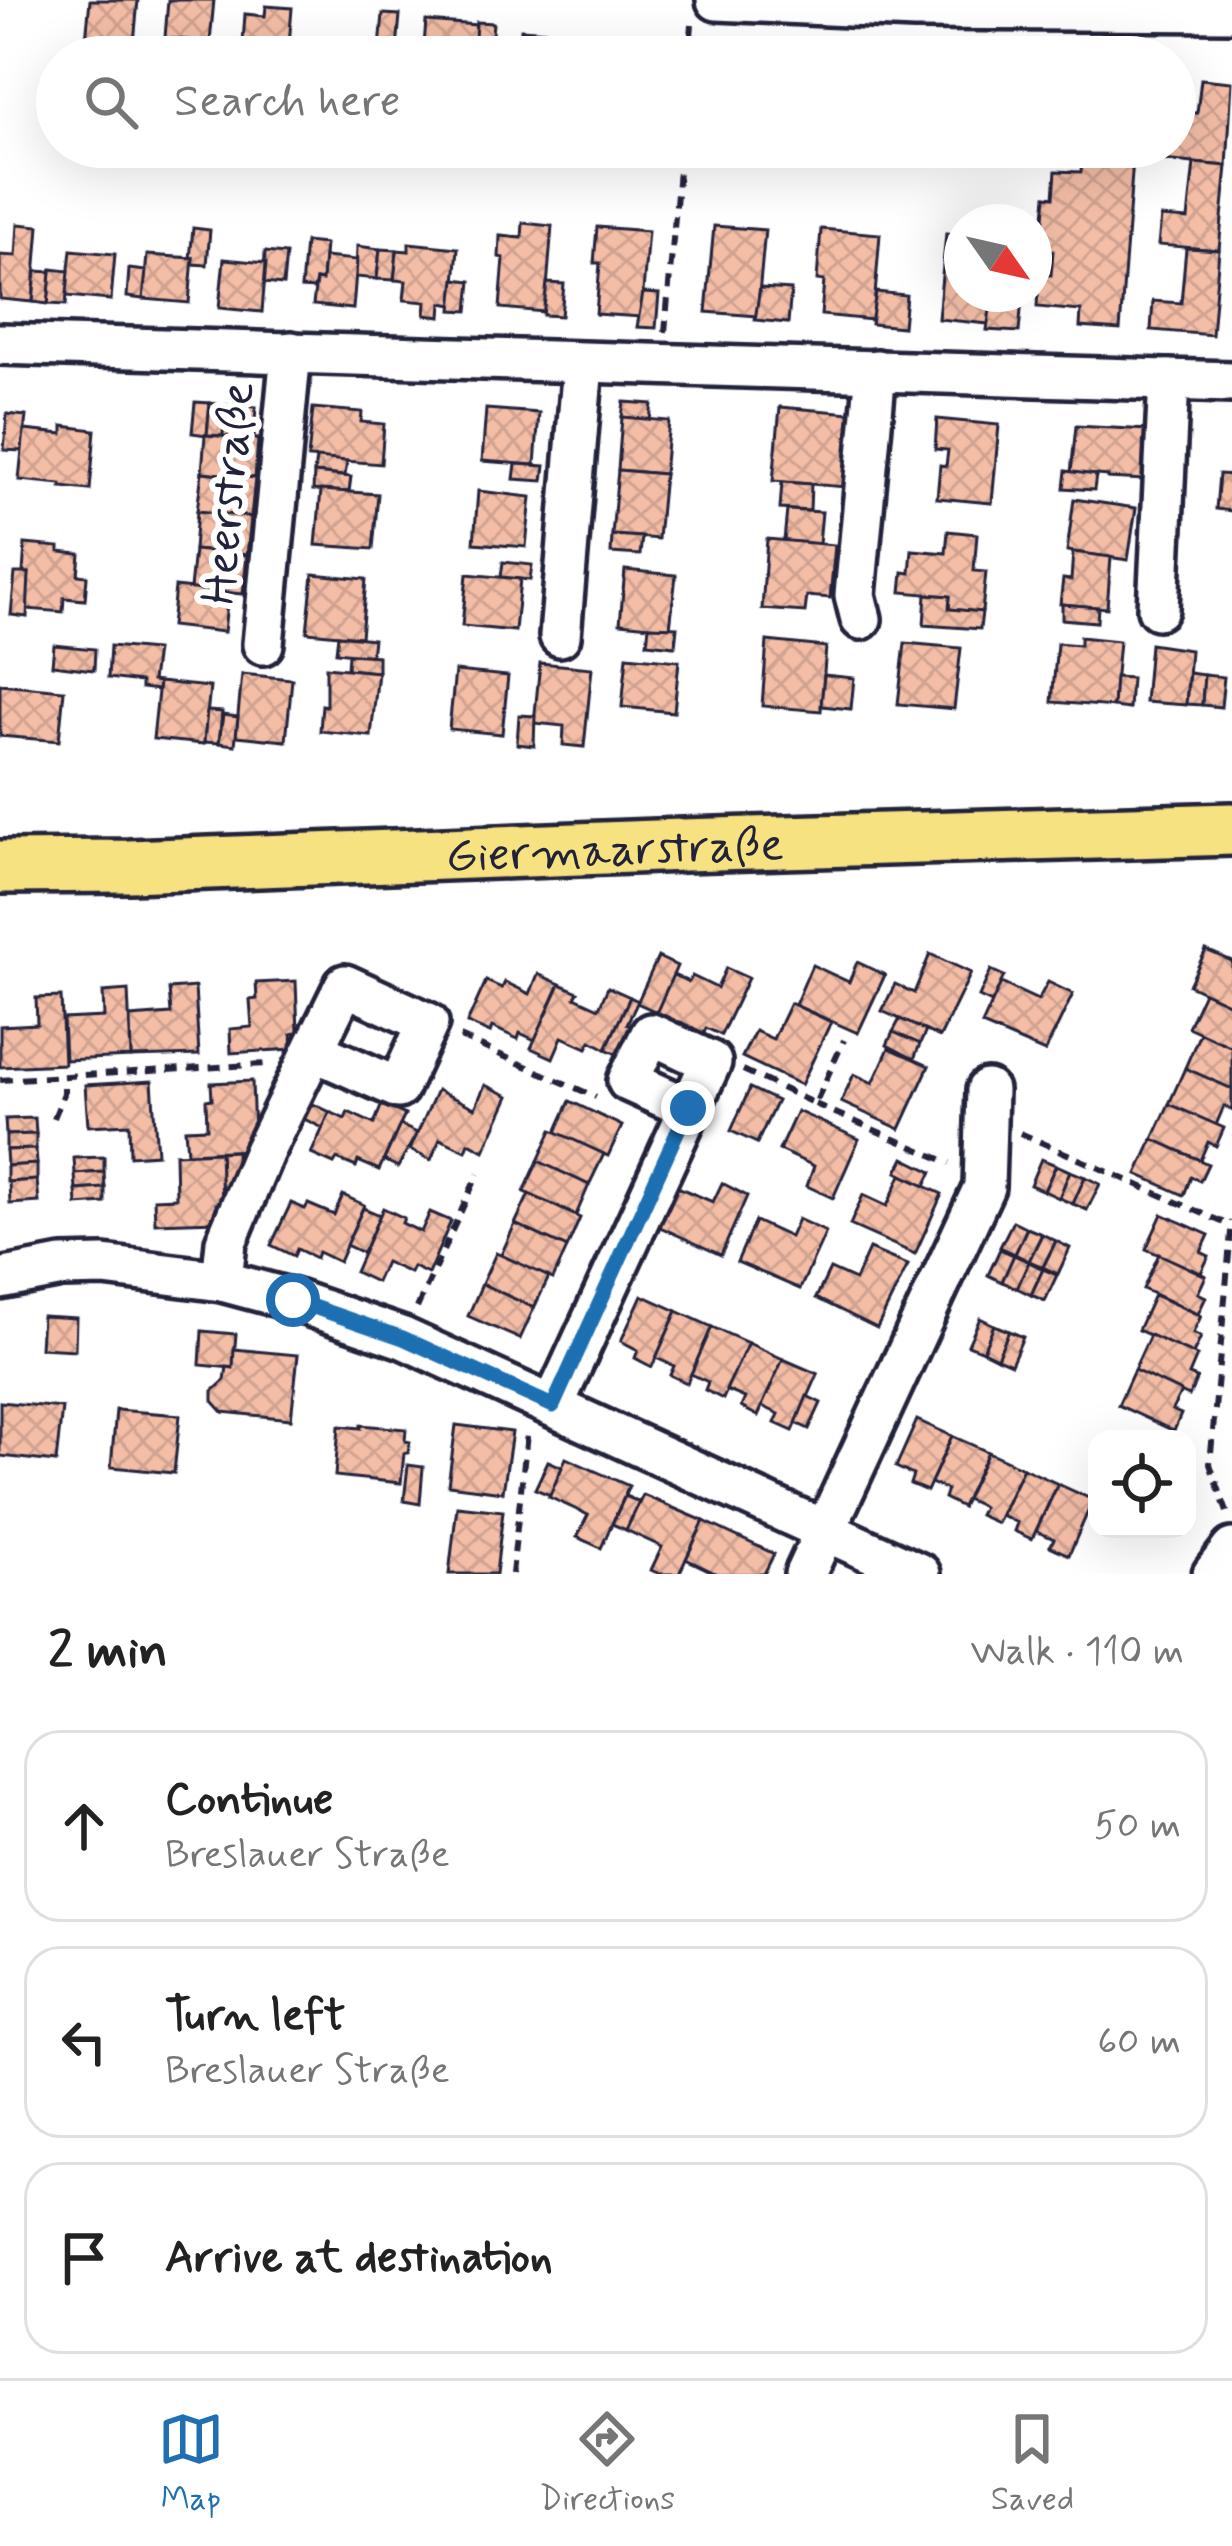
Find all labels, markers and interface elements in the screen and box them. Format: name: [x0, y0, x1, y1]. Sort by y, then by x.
search box: [36, 36, 1196, 168]
icon: search: [78, 69, 144, 135]
text: Search here: [174, 73, 401, 132]
north arrow: [944, 204, 1052, 312]
street label: Heerstraße: [188, 379, 271, 607]
street label: Giermaarstraße: [445, 814, 785, 889]
route end: [661, 1081, 715, 1135]
route start: [266, 1273, 320, 1327]
map controls: [1088, 1430, 1196, 1538]
button: locate: [1088, 1430, 1196, 1538]
text: 2 min: [48, 1619, 168, 1685]
text: Walk · 110 m: [971, 1627, 1184, 1678]
text: Continue: [165, 1771, 333, 1830]
icon: ahead: [51, 1793, 117, 1859]
text: 50 m: [1094, 1801, 1181, 1852]
text: Breslauer Straße: [165, 1830, 450, 1881]
text: Turn left: [165, 1987, 345, 2046]
icon: left: [51, 2009, 117, 2075]
text: 60 m: [1097, 2017, 1181, 2068]
text: Breslauer Straße: [165, 2046, 450, 2097]
icon: arrive: [51, 2225, 117, 2291]
text: Arrive at destination: [165, 2229, 553, 2288]
tab: Map: [158, 2406, 224, 2522]
tab: Directions: [539, 2406, 675, 2522]
tab: Saved: [991, 2406, 1074, 2522]

